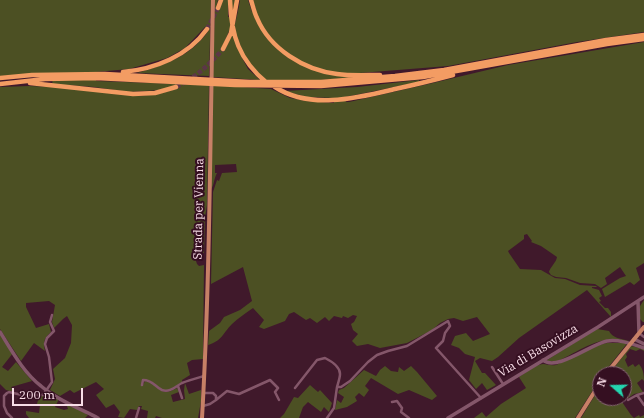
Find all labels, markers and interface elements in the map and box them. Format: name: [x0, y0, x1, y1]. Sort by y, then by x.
street label: Strada per Vienna: [191, 158, 207, 260]
street label: Via di Basovizza: [495, 321, 581, 381]
north arrow: [592, 366, 632, 406]
text: N: [594, 376, 610, 389]
scale bar: [14, 380, 85, 406]
text: 200 m: [19, 387, 55, 402]

